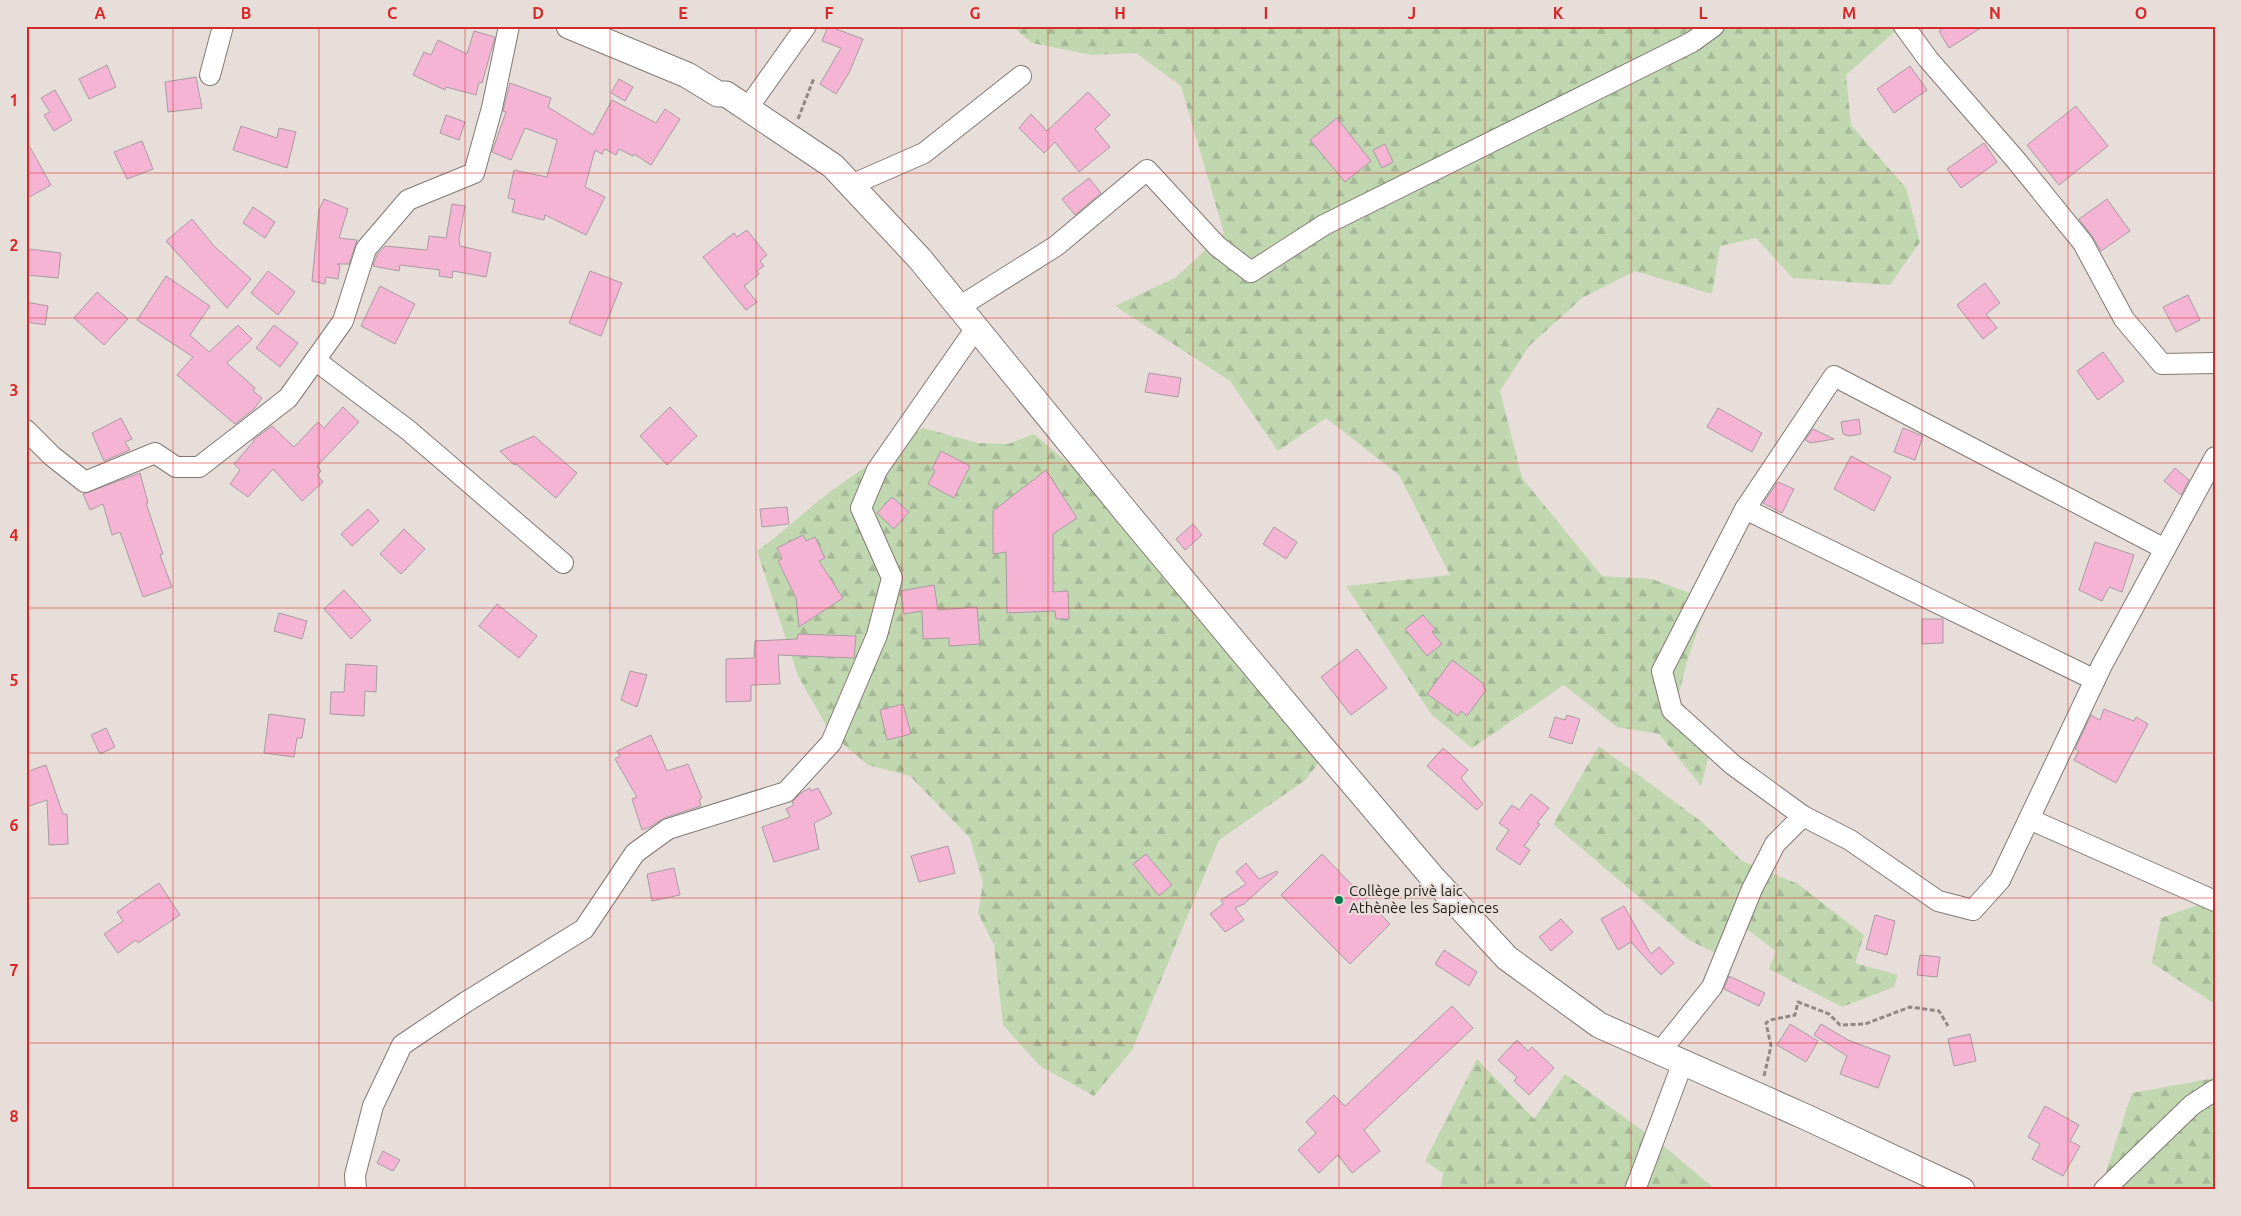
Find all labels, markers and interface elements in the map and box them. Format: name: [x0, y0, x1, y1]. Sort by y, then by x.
text: A: [94, 4, 106, 22]
text: B: [241, 4, 251, 22]
text: C: [387, 4, 397, 22]
text: D: [532, 4, 544, 22]
text: E: [678, 4, 688, 22]
text: F: [825, 4, 834, 22]
text: G: [969, 4, 981, 22]
text: H: [1114, 4, 1126, 22]
text: I: [1264, 4, 1268, 22]
text: J: [1408, 4, 1416, 22]
text: K: [1553, 4, 1564, 22]
text: L: [1699, 4, 1708, 22]
text: M: [1842, 4, 1856, 22]
text: N: [1989, 4, 2001, 22]
text: O: [2135, 4, 2147, 22]
text: 1: [9, 91, 19, 109]
text: 2: [9, 236, 19, 254]
text: 3: [9, 381, 19, 399]
text: 4: [9, 526, 19, 544]
text: 5: [9, 671, 19, 689]
text: 6: [9, 816, 19, 834]
place label: Collège privè laic Athènèe les Sapiences: [1349, 882, 1499, 916]
marker: Collège privè laic Athènèe les Sapiences: [1333, 894, 1345, 906]
text: 7: [9, 961, 19, 979]
text: 8: [9, 1107, 19, 1125]

